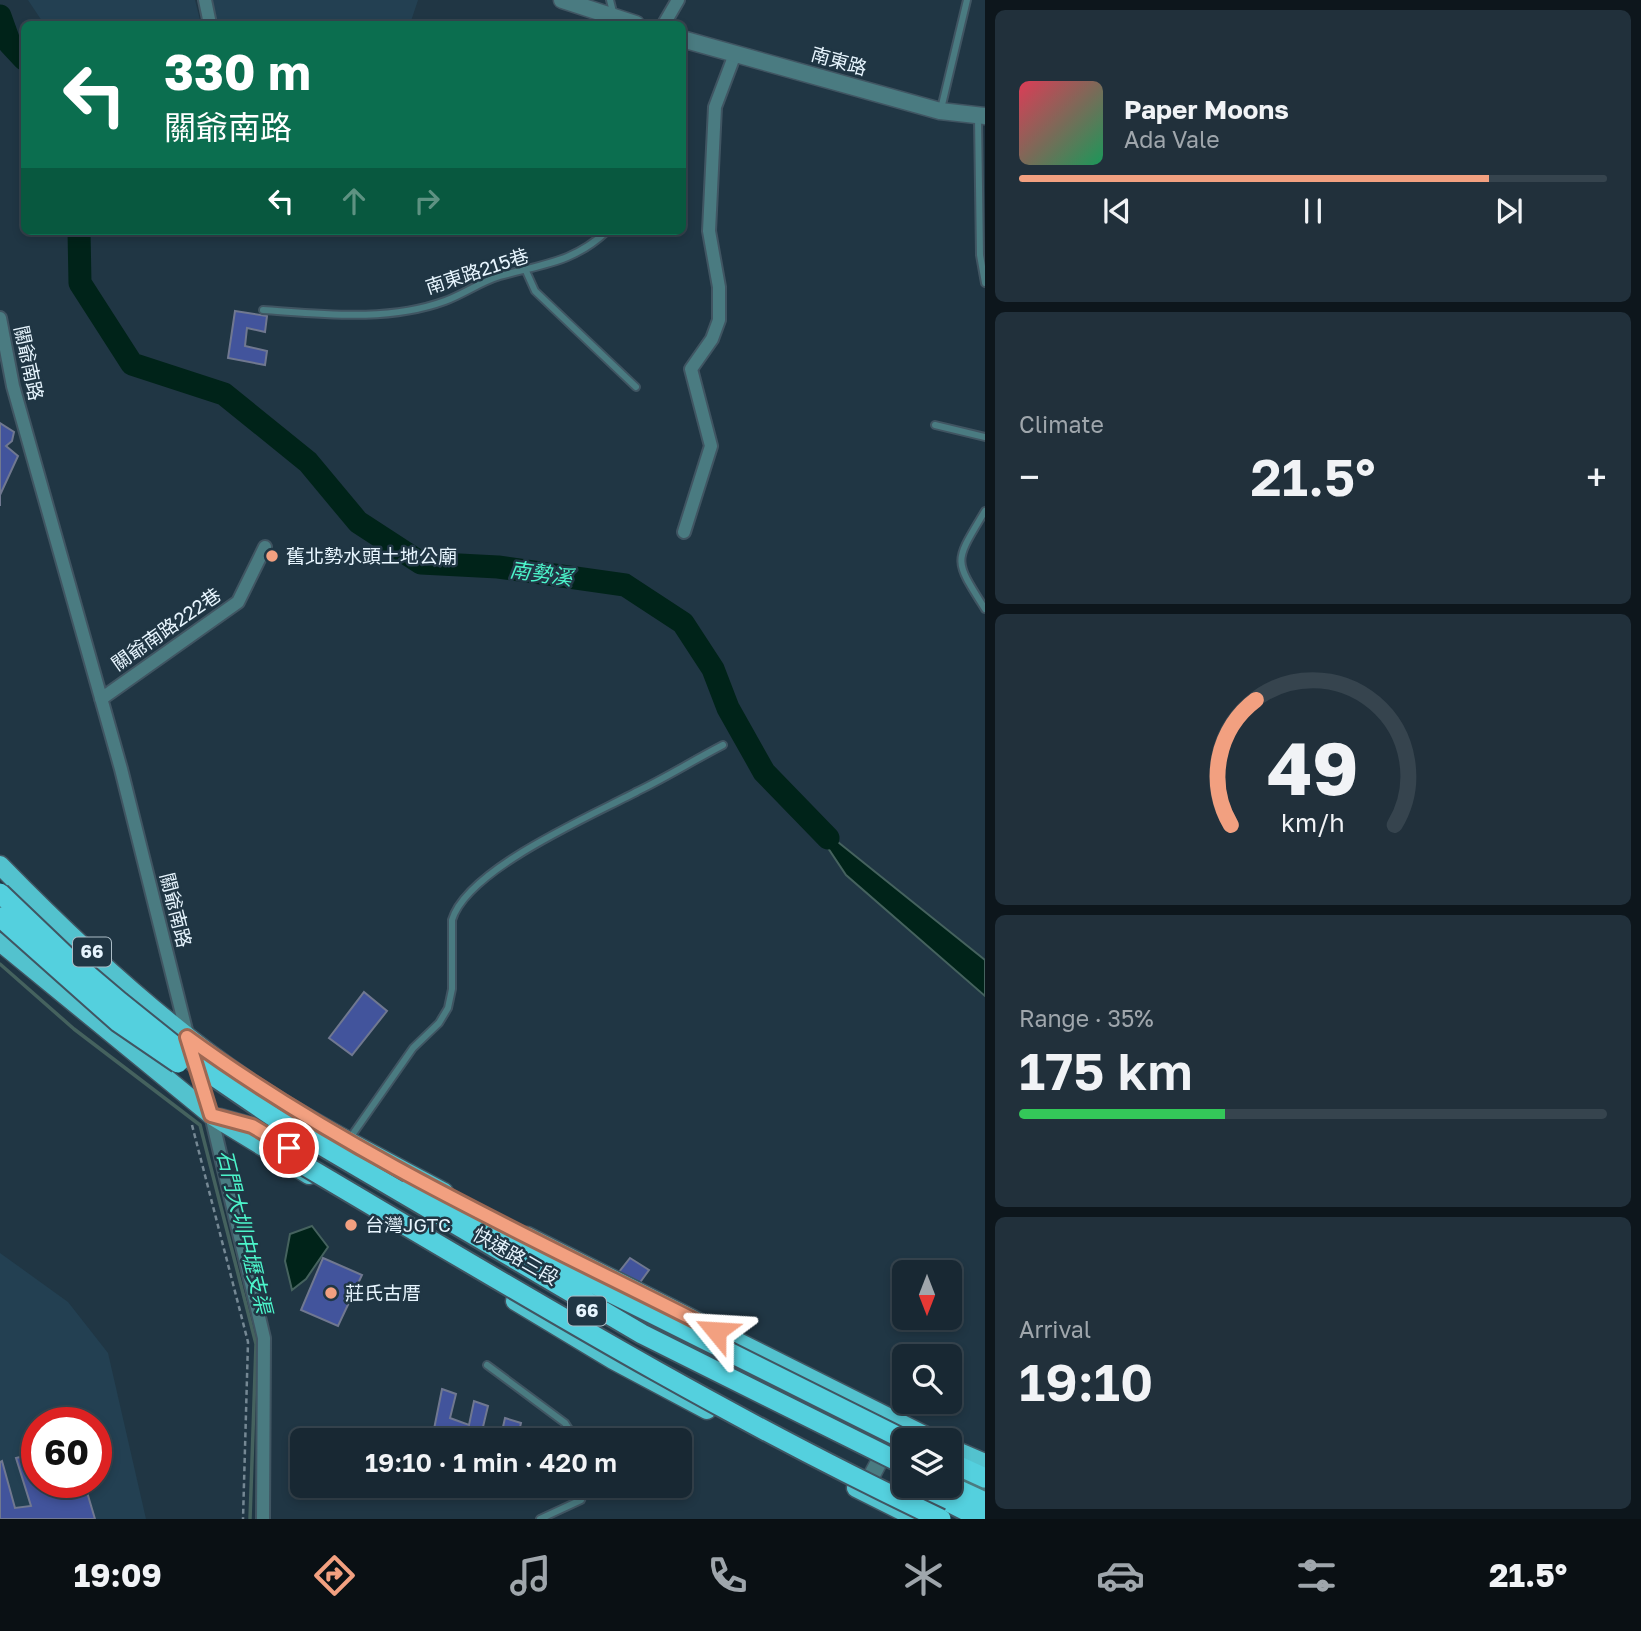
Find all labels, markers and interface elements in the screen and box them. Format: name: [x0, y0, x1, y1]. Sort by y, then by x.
text: 330 m: [164, 42, 311, 101]
street label: 南東路: [809, 42, 870, 79]
icon: left: [49, 49, 140, 140]
text: Paper Moons: [1124, 94, 1289, 125]
text: 關爺南路: [164, 108, 292, 146]
text: Ada Vale: [1124, 125, 1220, 153]
icon: left: [262, 182, 300, 220]
icon: ahead: [335, 182, 373, 220]
icon: right: [408, 182, 446, 220]
icon: previous: [1098, 192, 1136, 230]
icon: pause: [1294, 192, 1332, 230]
icon: next: [1490, 192, 1528, 230]
street label: 南東路215巷: [422, 243, 531, 298]
street label: 關爺南路: [10, 323, 49, 402]
text: Climate: [1019, 410, 1104, 438]
text: 21.5°: [1251, 445, 1375, 507]
text: −: [1019, 454, 1040, 499]
text: +: [1586, 454, 1607, 499]
place label: 舊北勢水頭土地公廟: [286, 544, 457, 567]
marker: 舊北勢水頭土地公廟: [264, 548, 280, 564]
water label: 南勢溪: [508, 556, 577, 591]
street label: 關爺南路222巷: [107, 582, 225, 675]
text: 49: [1267, 725, 1359, 812]
text: km/h: [1281, 807, 1345, 838]
street label: 關爺南路: [156, 870, 197, 950]
road number: 66: [73, 937, 111, 967]
text: Range · 35%: [1019, 1004, 1154, 1032]
text: 175 km: [1019, 1039, 1193, 1101]
pin: [259, 1118, 319, 1178]
icon: arrive: [270, 1129, 308, 1167]
water label: 石門大圳中壢支渠: [212, 1147, 279, 1319]
place label: 台灣JGTC: [365, 1213, 451, 1236]
marker: 台灣JGTC: [343, 1217, 359, 1233]
street label: 快速路三段: [469, 1222, 563, 1289]
north arrow: [892, 1260, 962, 1330]
map controls: [892, 1260, 962, 1498]
place label: 莊氏古厝: [345, 1281, 421, 1304]
marker: 莊氏古厝: [323, 1285, 339, 1301]
position arrow: [679, 1294, 753, 1368]
road number: 66: [568, 1296, 606, 1326]
text: Arrival: [1019, 1315, 1091, 1343]
button: search: [892, 1344, 962, 1414]
text: 19:10: [1019, 1350, 1153, 1412]
speed limit sign: 60: [21, 1407, 112, 1498]
button: layers: [892, 1428, 962, 1498]
text: 19:10 · 1 min · 420 m: [365, 1447, 617, 1478]
icon: directions: [310, 1551, 359, 1600]
icon: music: [506, 1551, 555, 1600]
icon: phone: [703, 1551, 752, 1600]
icon: climate: [899, 1551, 948, 1600]
icon: car: [1096, 1551, 1145, 1600]
icon: filters: [1292, 1551, 1341, 1600]
text: 19:09: [74, 1556, 162, 1594]
text: 21.5°: [1489, 1556, 1567, 1594]

